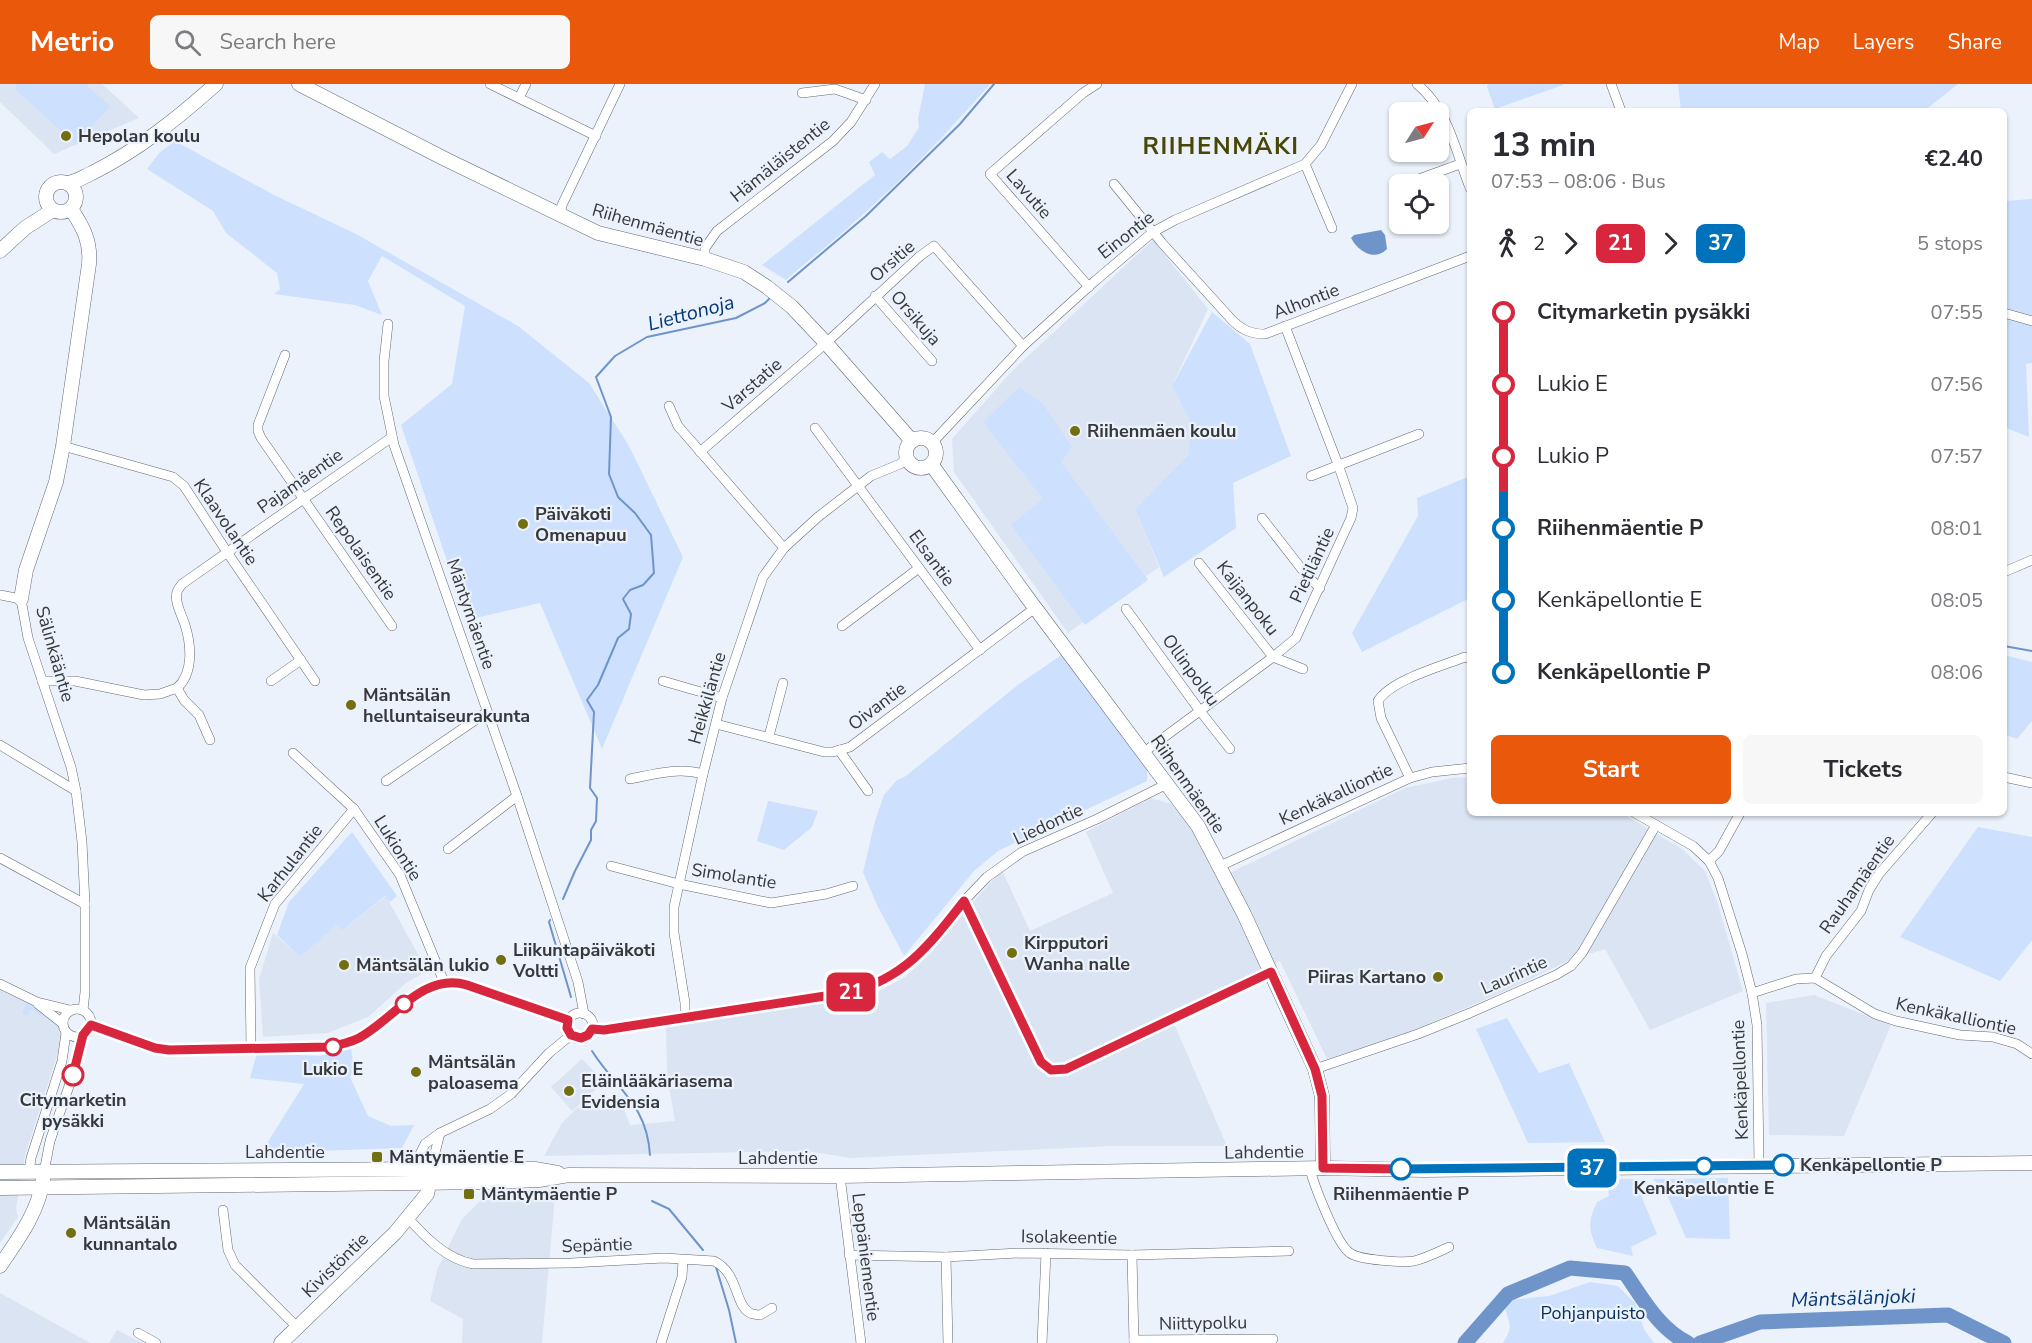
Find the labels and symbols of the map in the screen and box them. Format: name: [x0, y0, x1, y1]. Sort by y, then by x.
north arrow: [1389, 102, 1449, 162]
street label: Hämäläistentie: [725, 112, 835, 208]
place label: Hepolan koulu: [78, 124, 200, 148]
marker: Hepolan koulu: [59, 129, 73, 143]
district label: RIIHENMÄKI: [1142, 130, 1300, 162]
street label: Lavutie: [1001, 164, 1057, 224]
street label: Riihenmäentie: [589, 198, 707, 252]
street label: Einontie: [1093, 205, 1159, 265]
street label: Orsitie: [864, 235, 920, 287]
street label: Alhontie: [1270, 277, 1342, 325]
street label: Orsikuja: [885, 285, 947, 351]
water label: Liettonoja: [645, 288, 737, 338]
street label: Varstatie: [716, 352, 787, 418]
place label: Riihenmäen koulu: [1087, 419, 1237, 443]
marker: Riihenmäen koulu: [1068, 424, 1082, 438]
street label: Pajamäentie: [253, 443, 347, 519]
street label: Klaavolantie: [188, 474, 264, 570]
street label: Repolaisentie: [320, 501, 402, 605]
place label: Päiväkoti Omenapuu: [535, 502, 627, 547]
marker: Päiväkoti Omenapuu: [516, 517, 530, 531]
street label: Pietiläntie: [1284, 523, 1340, 607]
street label: Elsantie: [903, 525, 961, 591]
street label: Mäntymäentie: [441, 555, 501, 673]
street label: Kaijanpoku: [1211, 556, 1285, 640]
street label: Sälinkääntie: [30, 603, 80, 705]
street label: Ollinpolku: [1157, 629, 1225, 711]
street label: Heikkiläntie: [682, 649, 732, 747]
street label: Oivantie: [843, 676, 911, 736]
place label: Mäntsälän helluntaiseurakunta: [363, 683, 530, 728]
marker: Mäntsälän helluntaiseurakunta: [344, 698, 358, 712]
street label: Riihenmäentie: [1145, 730, 1231, 838]
street label: Kenkäkalliontie: [1275, 757, 1397, 831]
street label: Liedontie: [1009, 797, 1087, 851]
street label: Lukiontie: [368, 811, 428, 885]
street label: Karhulantie: [252, 819, 328, 907]
street label: Rauhamäentie: [1814, 830, 1900, 938]
street label: Simolantie: [690, 857, 778, 895]
place label: Kirpputori Wanha nalle: [1024, 931, 1130, 976]
place label: Liikuntapäiväkoti Voltti: [512, 938, 655, 983]
marker: Kirpputori Wanha nalle: [1005, 946, 1019, 960]
street label: Laurintie: [1477, 950, 1551, 1000]
place label: Mäntsälän lukio: [356, 953, 489, 977]
marker: Liikuntapäiväkoti Voltti: [494, 953, 508, 967]
marker: Mäntsälän lukio: [337, 958, 351, 972]
place label: Piiras Kartano: [1308, 965, 1426, 989]
marker: Piiras Kartano: [1431, 970, 1445, 984]
line badge: 21: [824, 972, 878, 1012]
street label: Kenkäkalliontie: [1893, 991, 2019, 1041]
unlabelled marker: [395, 995, 413, 1013]
street label: Kenkäpellontie: [1726, 1020, 1754, 1140]
marker: Lukio E: [324, 1038, 342, 1056]
place label: Mäntsälän paloasema: [428, 1050, 519, 1095]
place label: Lukio E: [303, 1057, 363, 1081]
marker: Citymarketin pysäkki: [62, 1064, 84, 1086]
marker: Mäntsälän paloasema: [409, 1065, 423, 1079]
place label: Eläinlääkäriasema Evidensia: [581, 1069, 733, 1114]
marker: Eläinlääkäriasema Evidensia: [562, 1084, 576, 1098]
place label: Citymarketin pysäkki: [19, 1088, 127, 1133]
street label: Lahdentie: [1224, 1139, 1304, 1165]
street label: Lahdentie: [245, 1140, 325, 1164]
place label: Mäntymäentie E: [389, 1145, 524, 1169]
street label: Lahdentie: [738, 1146, 818, 1170]
line badge: 37: [1565, 1148, 1619, 1188]
marker: Mäntymäentie E: [370, 1150, 384, 1164]
place label: Kenkäpellontie P: [1800, 1153, 1942, 1177]
marker: Kenkäpellontie P: [1772, 1154, 1794, 1176]
marker: Kenkäpellontie E: [1695, 1157, 1713, 1175]
marker: Riihenmäentie P: [1390, 1158, 1412, 1180]
place label: Kenkäpellontie E: [1633, 1176, 1775, 1200]
place label: Mäntymäentie P: [481, 1182, 618, 1206]
place label: Riihenmäentie P: [1333, 1182, 1469, 1206]
marker: Mäntymäentie P: [462, 1187, 476, 1201]
street label: Leppäniementie: [846, 1192, 886, 1322]
place label: Mäntsälän kunnantalo: [83, 1211, 177, 1256]
street label: Isolakeentie: [1021, 1224, 1117, 1250]
marker: Mäntsälän kunnantalo: [64, 1226, 78, 1240]
street label: Kivistöntie: [296, 1227, 374, 1303]
street label: Sepäntie: [561, 1232, 633, 1258]
water label: Mäntsälänjoki: [1790, 1282, 1916, 1314]
park label: Pohjanpuisto: [1541, 1301, 1645, 1325]
street label: Niittypolku: [1159, 1310, 1247, 1336]

